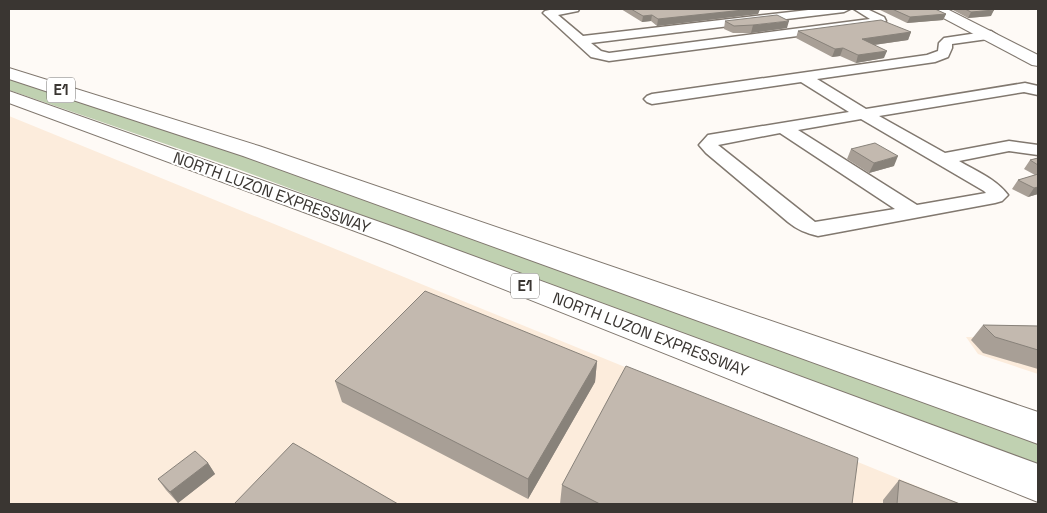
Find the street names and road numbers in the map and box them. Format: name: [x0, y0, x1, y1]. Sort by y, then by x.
road number: E1: [47, 78, 75, 102]
street label: NORTH LUZON EXPRESSWAY: [170, 147, 374, 238]
road number: E1: [511, 274, 539, 298]
street label: NORTH LUZON EXPRESSWAY: [550, 287, 752, 382]

